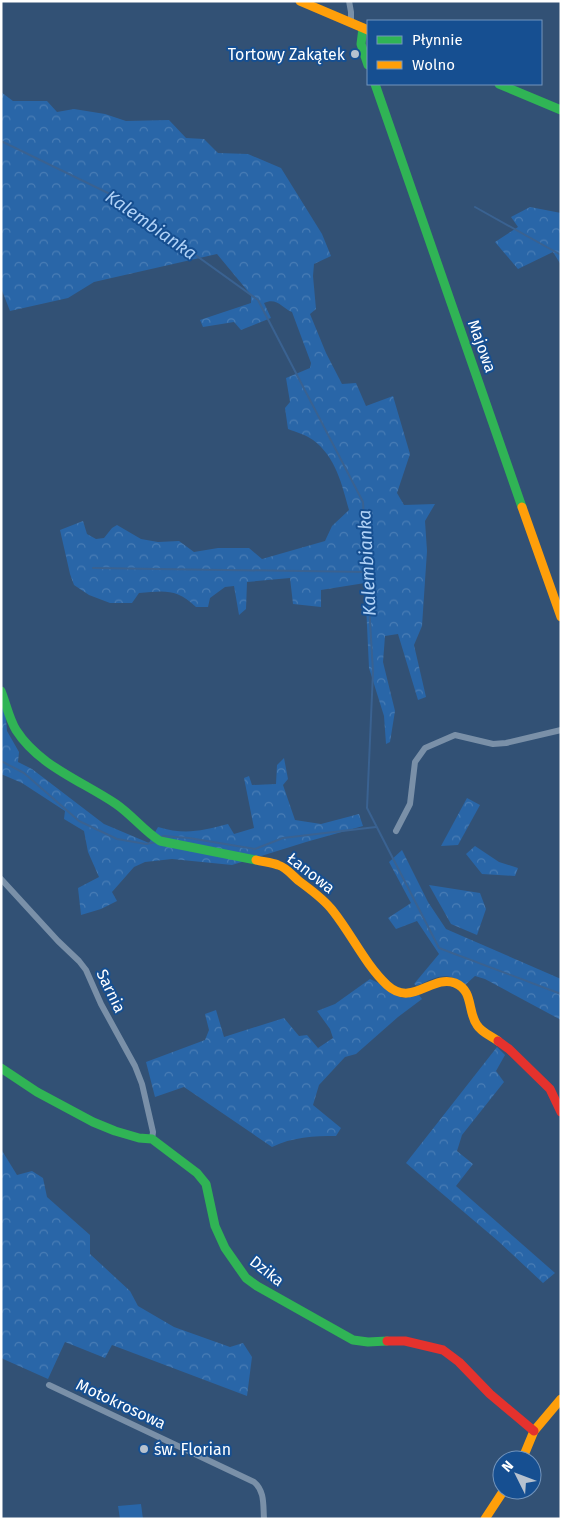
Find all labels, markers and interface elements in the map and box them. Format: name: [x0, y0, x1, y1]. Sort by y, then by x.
legend: [367, 20, 542, 85]
text: Płynnie: [412, 31, 463, 49]
place label: Tortowy Zakątek: [228, 45, 346, 65]
marker: Tortowy Zakątek: [349, 48, 361, 60]
text: Wolno: [412, 56, 455, 74]
water label: Kalembianka: [101, 185, 201, 265]
street label: Majowa: [464, 317, 500, 375]
water label: Kalembianka: [353, 509, 381, 617]
street label: Łanowa: [283, 848, 339, 898]
street label: Sarnia: [92, 966, 130, 1016]
street label: Dzika: [246, 1252, 288, 1290]
street label: Motokrosowa: [73, 1375, 169, 1433]
place label: św. Florian: [154, 1440, 231, 1459]
marker: św. Florian: [138, 1443, 150, 1455]
north arrow: [492, 1450, 542, 1500]
text: N: [498, 1457, 517, 1476]

